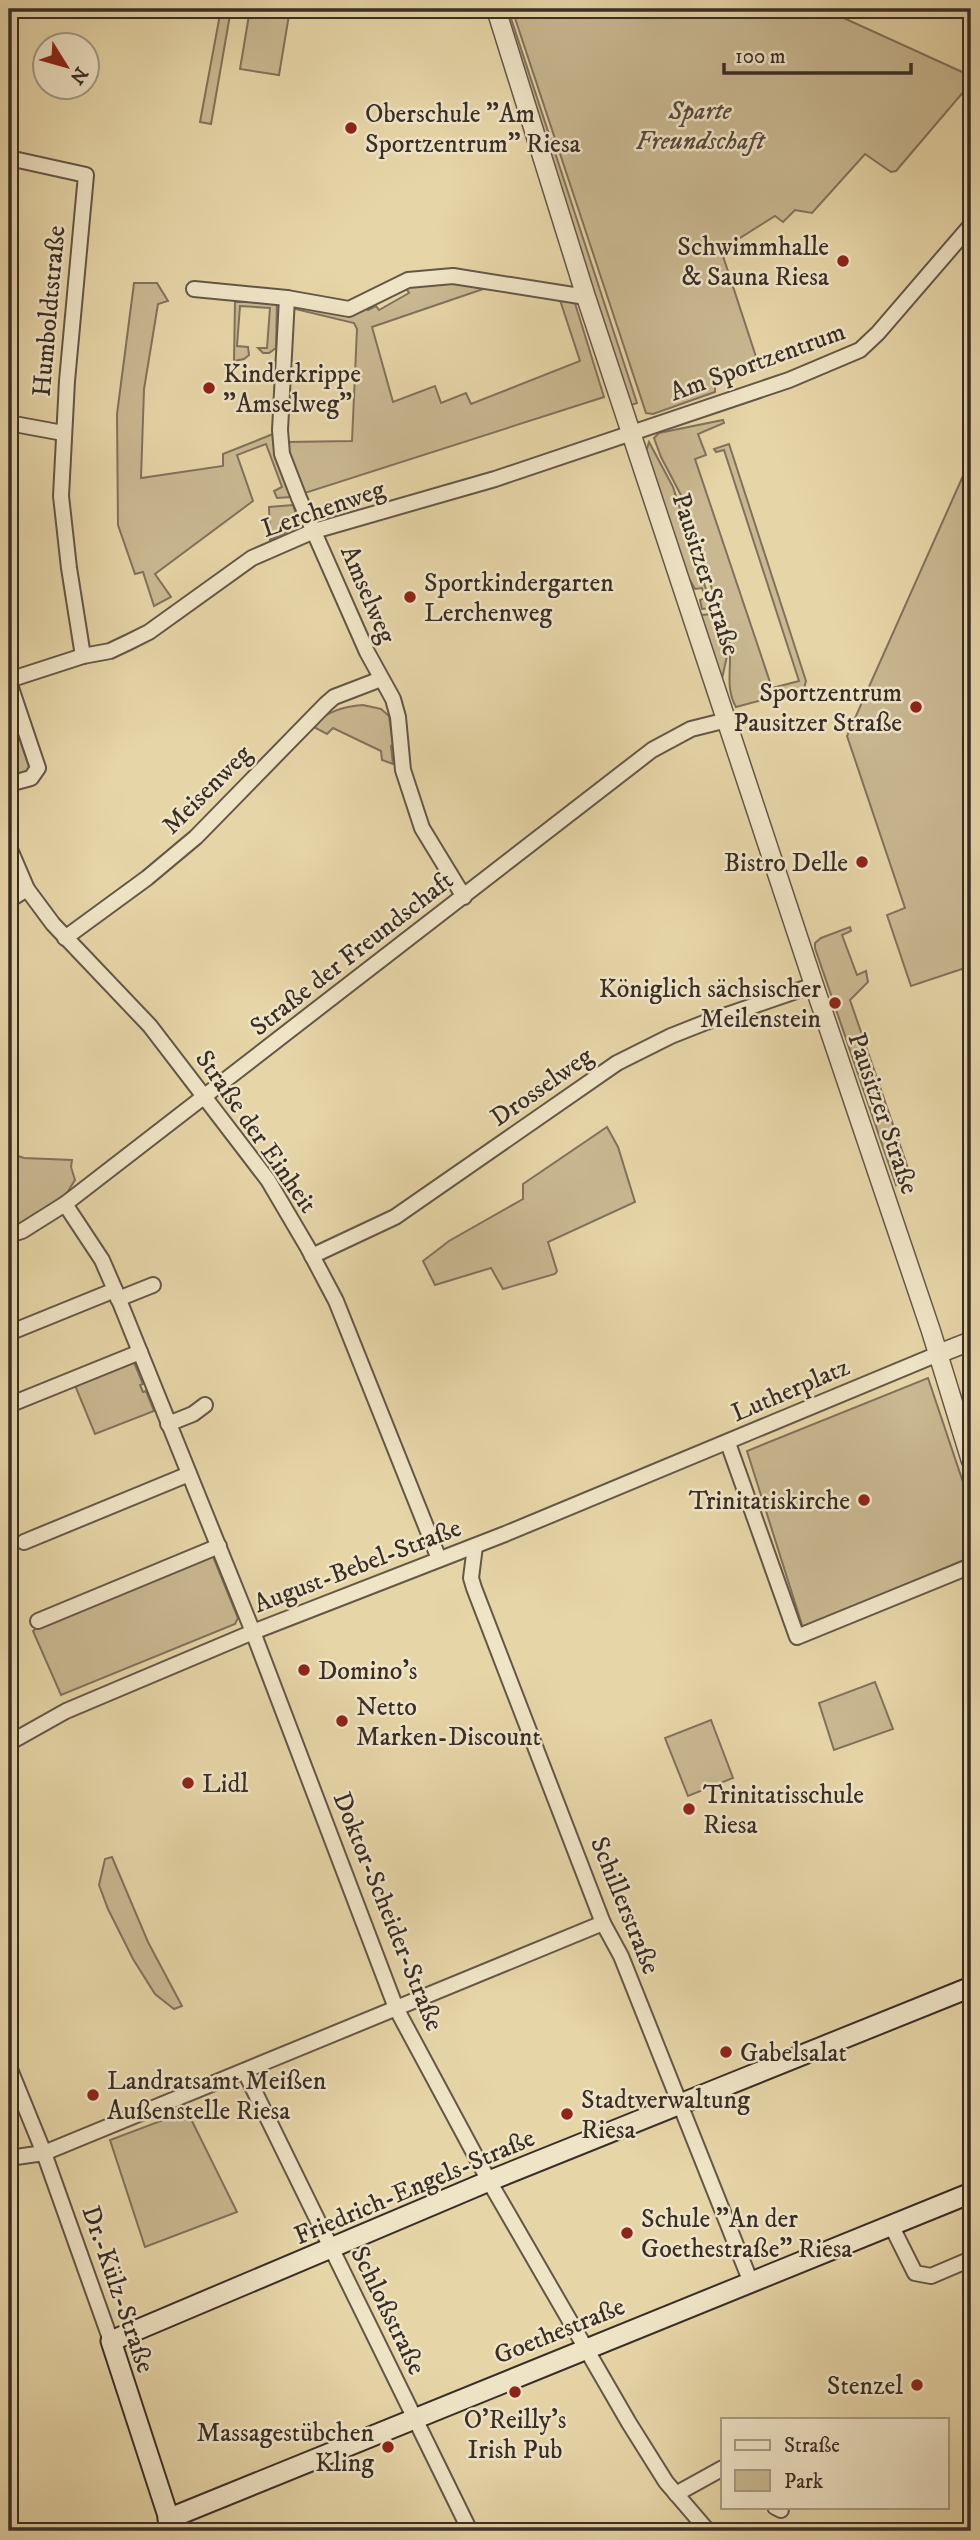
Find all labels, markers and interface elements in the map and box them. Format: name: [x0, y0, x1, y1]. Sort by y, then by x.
north arrow: [32, 32, 102, 102]
scale bar: [724, 32, 912, 76]
text: 100 m: [735, 44, 786, 70]
text: N: [64, 62, 92, 89]
park label: Sparte Freundschaft: [636, 95, 767, 158]
place label: Oberschule "Am Sportzentrum" Riesa: [365, 98, 581, 161]
marker: Oberschule "Am Sportzentrum" Riesa: [343, 120, 359, 136]
street label: Humboldtstraße: [26, 224, 73, 398]
place label: Schwimmhalle & Sauna Riesa: [677, 231, 829, 294]
marker: Schwimmhalle & Sauna Riesa: [835, 253, 851, 269]
street label: Am Sportzentrum: [665, 315, 850, 409]
place label: Kinderkrippe "Amselweg": [223, 358, 361, 421]
marker: Kinderkrippe "Amselweg": [201, 380, 217, 396]
street label: Lerchenweg: [258, 473, 390, 546]
street label: Pausitzer Straße: [664, 489, 747, 660]
street label: Amselweg: [332, 541, 403, 649]
place label: Sportkindergarten Lerchenweg: [424, 567, 614, 630]
marker: Sportkindergarten Lerchenweg: [402, 589, 418, 605]
place label: Sportzentrum Pausitzer Straße: [733, 677, 902, 740]
marker: Sportzentrum Pausitzer Straße: [908, 699, 924, 715]
street label: Meisenweg: [155, 738, 259, 842]
place label: Bistro Delle: [724, 847, 848, 880]
marker: Bistro Delle: [854, 854, 870, 870]
street label: Straße der Freundschaft: [244, 865, 460, 1044]
place label: Königlich sächsischer Meilenstein: [599, 973, 821, 1036]
marker: Königlich sächsischer Meilenstein: [827, 995, 843, 1011]
street label: Pausitzer Straße: [840, 1028, 926, 1199]
street label: Drosselweg: [484, 1040, 600, 1134]
street label: Straße der Einheit: [187, 1044, 324, 1220]
street label: Lutherplatz: [727, 1351, 855, 1430]
place label: Trinitatiskirche: [689, 1485, 850, 1518]
marker: Trinitatiskirche: [856, 1492, 872, 1508]
street label: August-Bebel-Straße: [249, 1512, 466, 1621]
place label: Domino's: [318, 1655, 417, 1688]
marker: Domino's: [296, 1662, 312, 1678]
place label: Netto Marken-Discount: [356, 1691, 541, 1754]
marker: Netto Marken-Discount: [334, 1713, 350, 1729]
place label: Lidl: [202, 1768, 248, 1801]
marker: Lidl: [180, 1775, 196, 1791]
place label: Trinitatisschule Riesa: [703, 1779, 864, 1842]
street label: Doktor-Scheider-Straße: [325, 1787, 451, 2036]
marker: Trinitatisschule Riesa: [681, 1801, 697, 1817]
street label: Schillerstraße: [582, 1832, 667, 1979]
place label: Gabelsalat: [740, 2037, 847, 2070]
marker: Gabelsalat: [718, 2044, 734, 2060]
place label: Landratsamt Meißen Außenstelle Riesa: [107, 2065, 327, 2128]
place label: Stadtverwaltung Riesa: [581, 2084, 750, 2147]
marker: Landratsamt Meißen Außenstelle Riesa: [85, 2087, 101, 2103]
marker: Stadtverwaltung Riesa: [559, 2106, 575, 2122]
street label: Friedrich-Engels-Straße: [289, 2122, 540, 2253]
street label: Dr.-Külz-Straße: [74, 2201, 162, 2377]
place label: Schule "An der Goethestraße" Riesa: [641, 2203, 852, 2266]
marker: Schule "An der Goethestraße" Riesa: [619, 2225, 635, 2241]
street label: Schloßstraße: [342, 2241, 433, 2380]
street label: Goethestraße: [489, 2290, 630, 2373]
place label: Stenzel: [827, 2370, 903, 2403]
marker: Stenzel: [909, 2377, 925, 2393]
marker: O'Reilly's Irish Pub: [507, 2384, 523, 2400]
place label: O'Reilly's Irish Pub: [464, 2404, 566, 2467]
place label: Massagestübchen Kling: [197, 2417, 374, 2480]
legend: [721, 2418, 948, 2508]
text: Straße: [784, 2433, 840, 2459]
marker: Massagestübchen Kling: [380, 2439, 396, 2455]
text: Park: [784, 2469, 824, 2495]

